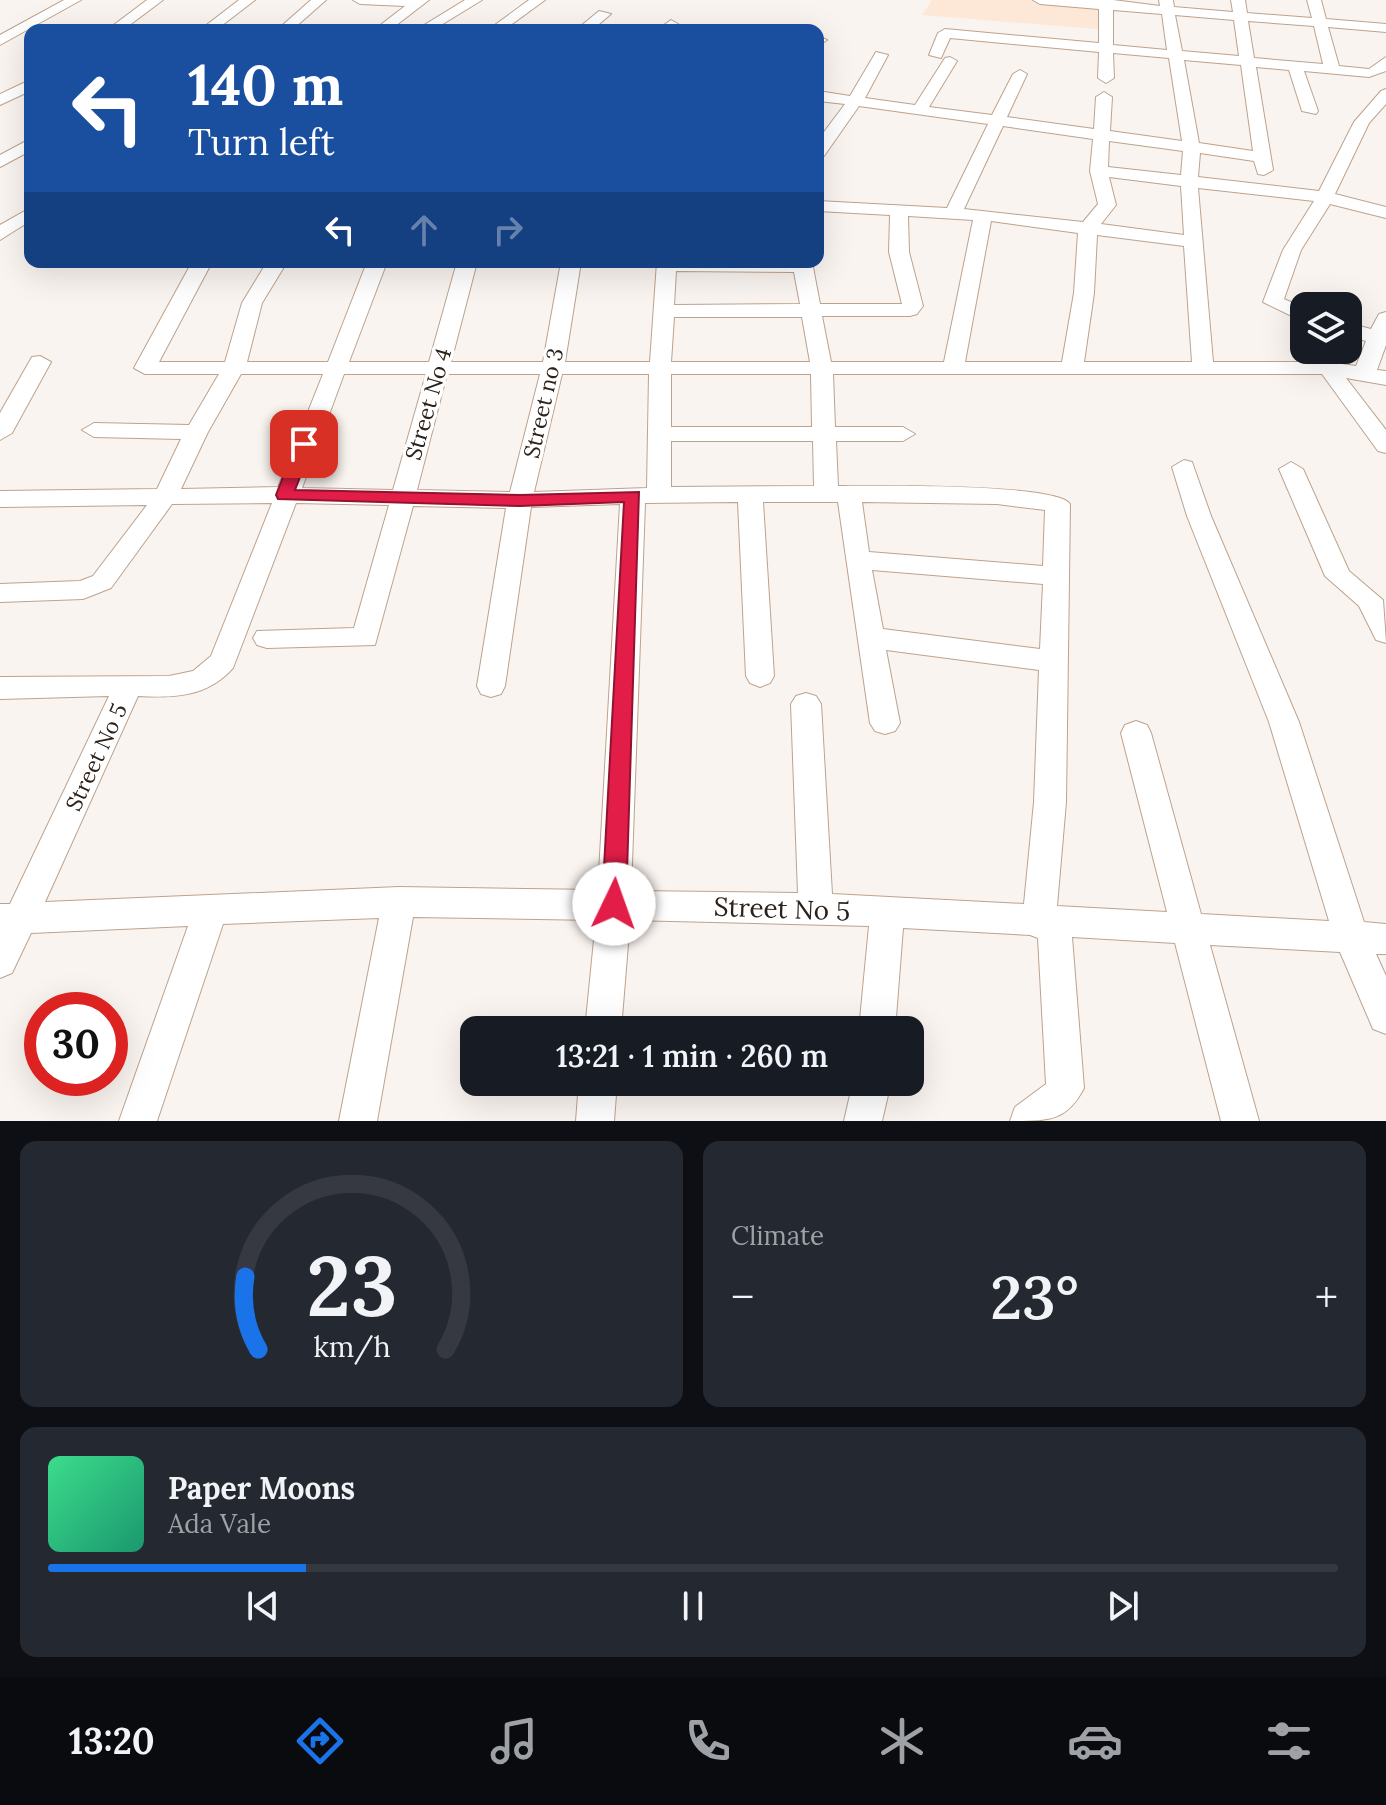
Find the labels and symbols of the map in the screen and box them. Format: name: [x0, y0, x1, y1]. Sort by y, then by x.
street label: Street No 4: [399, 345, 457, 463]
street label: Street no 3: [517, 345, 569, 461]
pin: [270, 410, 338, 478]
street label: Street No 5: [59, 699, 133, 815]
position arrow: [572, 862, 656, 946]
street label: Street No 5: [713, 890, 851, 927]
speed limit sign: 30: [24, 992, 128, 1096]

